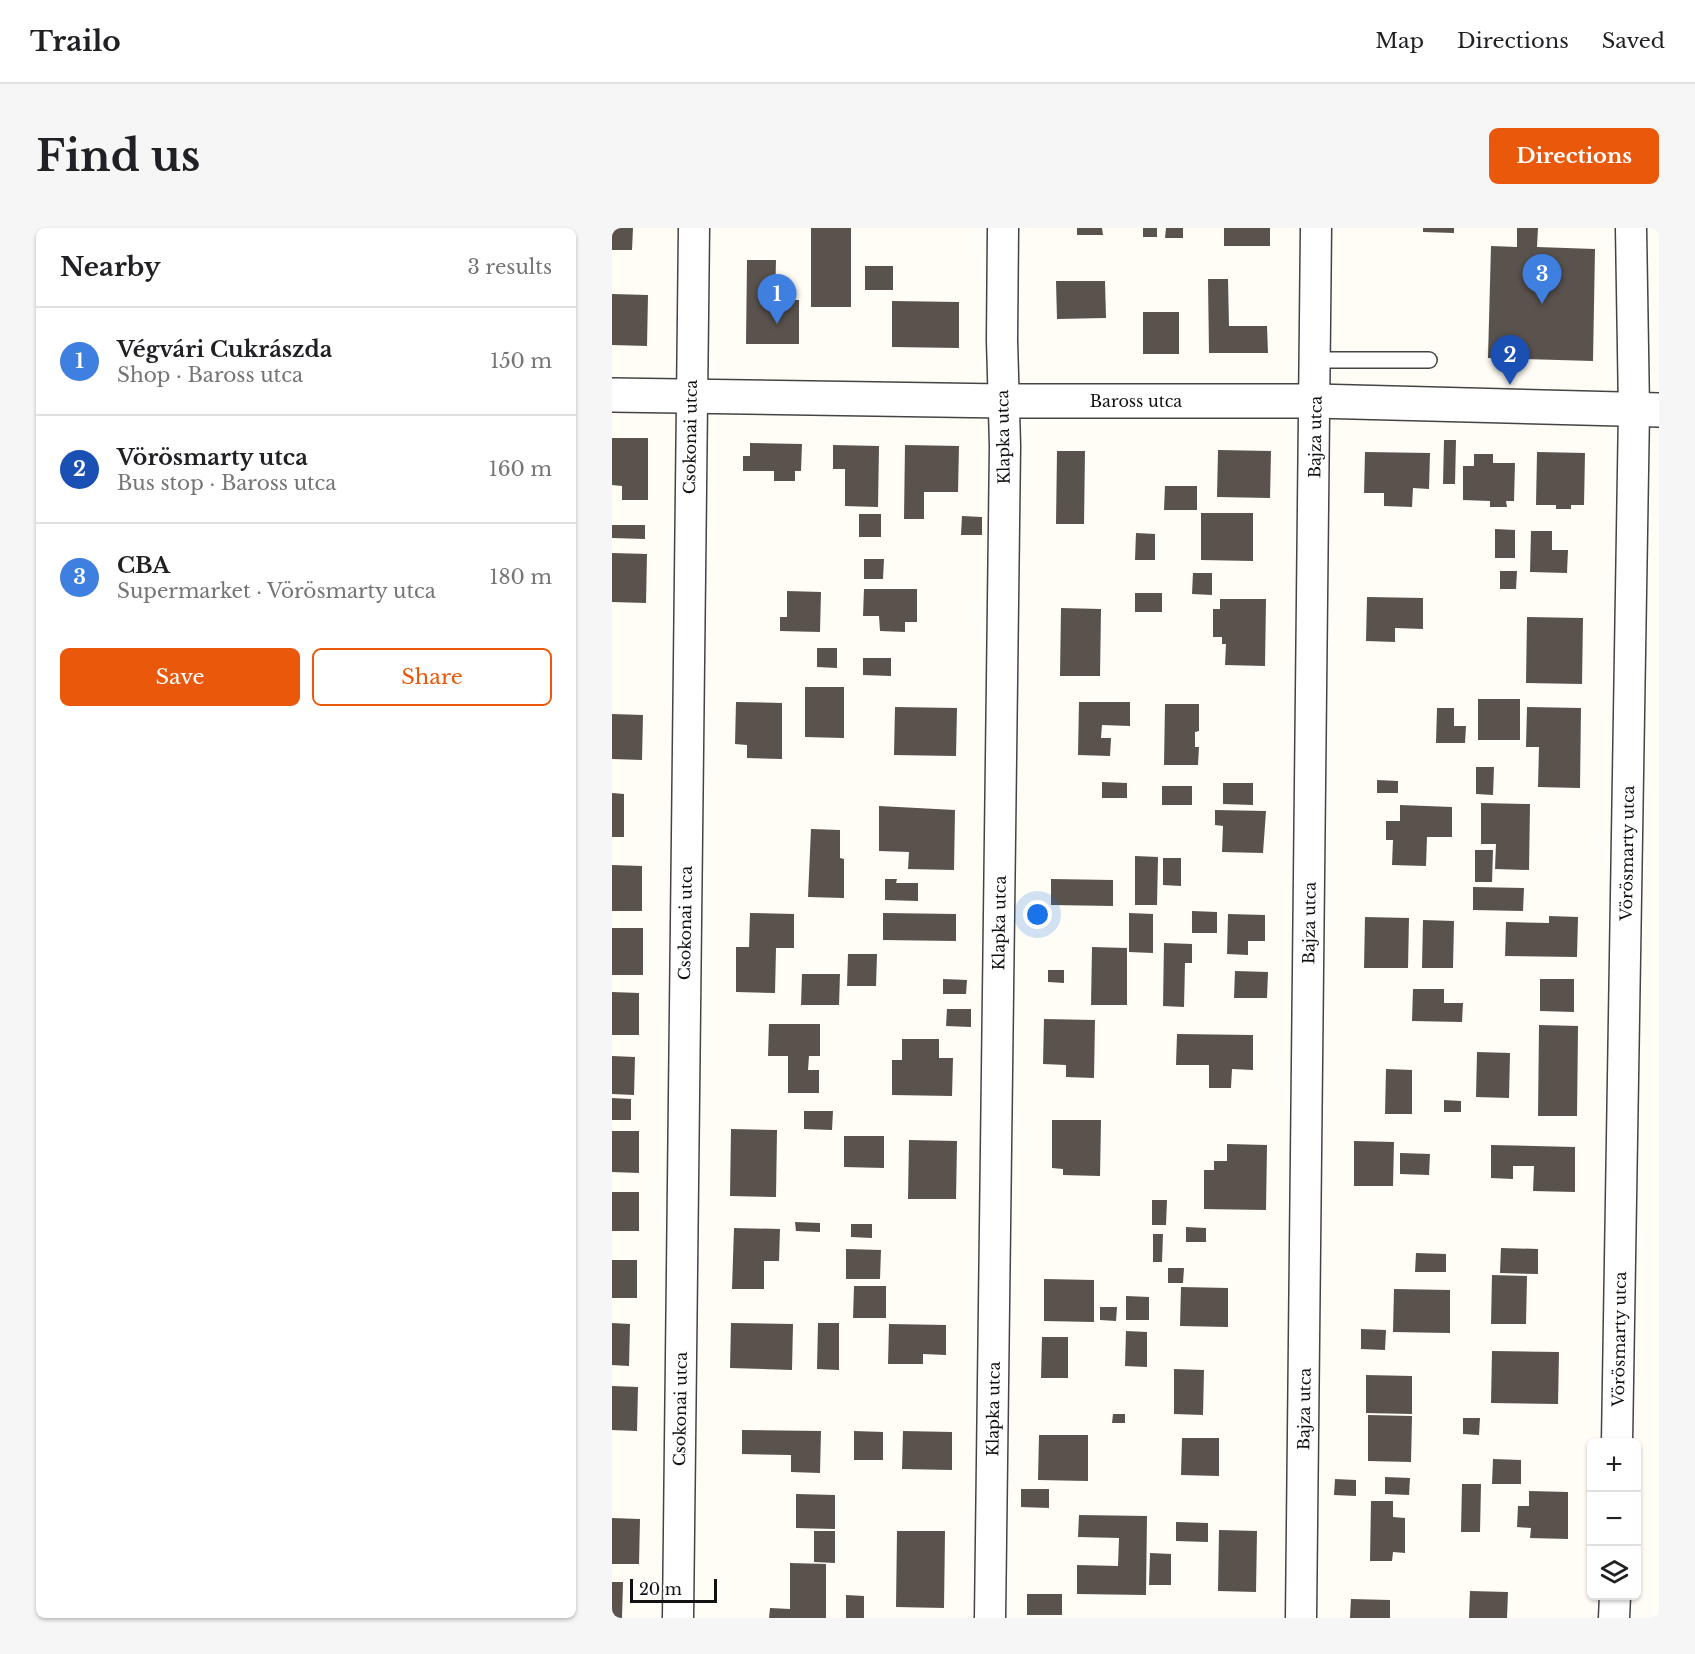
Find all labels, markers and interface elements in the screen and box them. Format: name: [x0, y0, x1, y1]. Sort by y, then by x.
text: Trailo: [30, 24, 121, 59]
text: Map: [1375, 28, 1424, 54]
text: Directions: [1457, 28, 1569, 54]
text: Saved: [1602, 28, 1665, 54]
button: Directions: [1489, 128, 1659, 184]
text: Find us: [36, 130, 200, 182]
text: Nearby: [60, 251, 161, 283]
pin: 3: [1522, 254, 1562, 304]
text: 3 results: [468, 255, 552, 279]
pin: 1: [758, 274, 796, 324]
text: Végvári Cukrászda: [117, 336, 333, 363]
pin: 2: [1490, 336, 1530, 385]
text: 1: [75, 349, 84, 373]
text: 150 m: [490, 349, 552, 373]
text: Shop · Baross utca: [117, 363, 303, 387]
street label: Csokonai utca: [679, 379, 701, 494]
street label: Klapka utca: [992, 389, 1014, 485]
street label: Baross utca: [1090, 391, 1182, 411]
street label: Bajza utca: [1304, 395, 1326, 478]
text: Vörösmarty utca: [117, 444, 308, 471]
text: 2: [73, 457, 86, 481]
text: 160 m: [489, 457, 552, 481]
text: Bus stop · Baross utca: [117, 471, 336, 495]
text: CBA: [117, 552, 170, 579]
text: 3: [73, 565, 86, 589]
text: 180 m: [489, 565, 552, 589]
text: Supermarket · Vörösmarty utca: [117, 579, 436, 603]
button: Save: [60, 648, 300, 706]
button: Share: [312, 648, 552, 706]
street label: Vörösmarty utca: [1616, 785, 1638, 922]
street label: Csokonai utca: [674, 865, 696, 980]
street label: Klapka utca: [988, 875, 1010, 971]
street label: Bajza utca: [1298, 881, 1320, 964]
your location: [1023, 900, 1052, 929]
street label: Vörösmarty utca: [1608, 1271, 1630, 1408]
street label: Csokonai utca: [669, 1351, 691, 1466]
street label: Klapka utca: [982, 1361, 1004, 1457]
street label: Bajza utca: [1293, 1367, 1315, 1450]
map controls: [1587, 1438, 1641, 1600]
button: +: [1587, 1438, 1641, 1492]
button: −: [1587, 1492, 1641, 1546]
button: layers: [1587, 1546, 1641, 1600]
scale bar: [630, 1576, 717, 1604]
text: 20 m: [639, 1579, 682, 1599]

